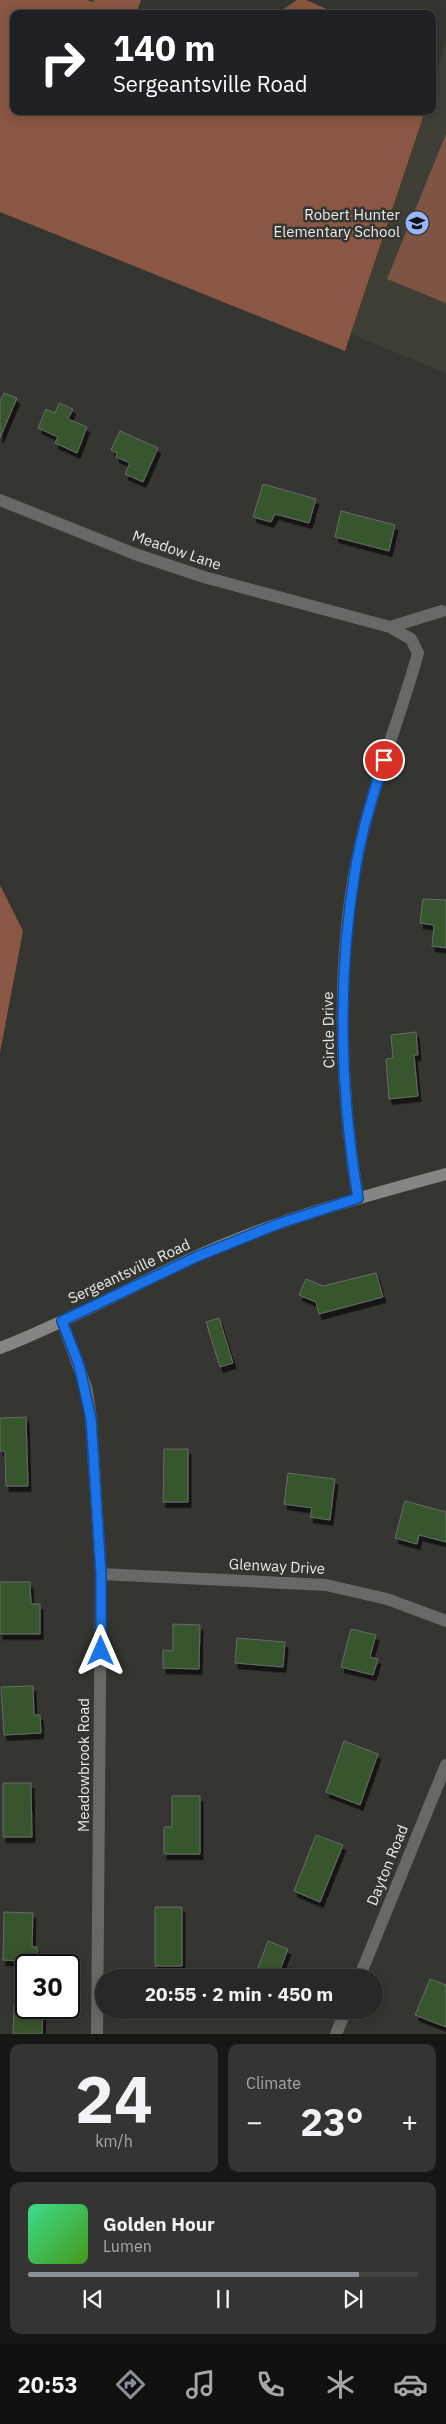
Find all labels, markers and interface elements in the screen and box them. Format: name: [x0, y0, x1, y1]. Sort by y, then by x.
text: 140 m: [113, 25, 216, 71]
icon: right: [30, 30, 95, 95]
text: Sergeantsville Road: [113, 69, 307, 98]
place label: Robert Hunter Elementary School: [273, 205, 400, 241]
school or university icon: Robert Hunter Elementary School: [404, 210, 430, 236]
street label: Meadow Lane: [130, 526, 224, 574]
pin: [363, 739, 405, 781]
icon: arrive: [370, 746, 398, 774]
street label: Circle Drive: [318, 991, 338, 1069]
street label: Sergeantsville Road: [65, 1234, 193, 1308]
street label: Glenway Drive: [228, 1554, 326, 1578]
position arrow: [74, 1624, 126, 1676]
street label: Meadowbrook Road: [74, 1698, 93, 1832]
street label: Dayton Road: [362, 1822, 412, 1908]
speed limit sign: 30: [15, 1954, 80, 2019]
text: 20:55 · 2 min · 450 m: [145, 1982, 333, 2006]
text: 24: [75, 2056, 153, 2141]
text: Climate: [246, 2073, 301, 2093]
text: 23°: [300, 2097, 364, 2146]
text: −: [246, 2103, 263, 2140]
text: +: [401, 2103, 418, 2140]
text: km/h: [95, 2131, 133, 2151]
text: Golden Hour: [103, 2212, 215, 2236]
text: Lumen: [103, 2236, 152, 2256]
icon: previous: [79, 2285, 107, 2313]
icon: pause: [209, 2285, 237, 2313]
icon: next: [339, 2285, 367, 2313]
icon: directions: [113, 2367, 148, 2402]
icon: music: [183, 2367, 218, 2402]
icon: phone: [253, 2367, 288, 2402]
icon: climate: [323, 2367, 358, 2402]
icon: car: [393, 2367, 428, 2402]
text: 20:53: [18, 2370, 78, 2399]

